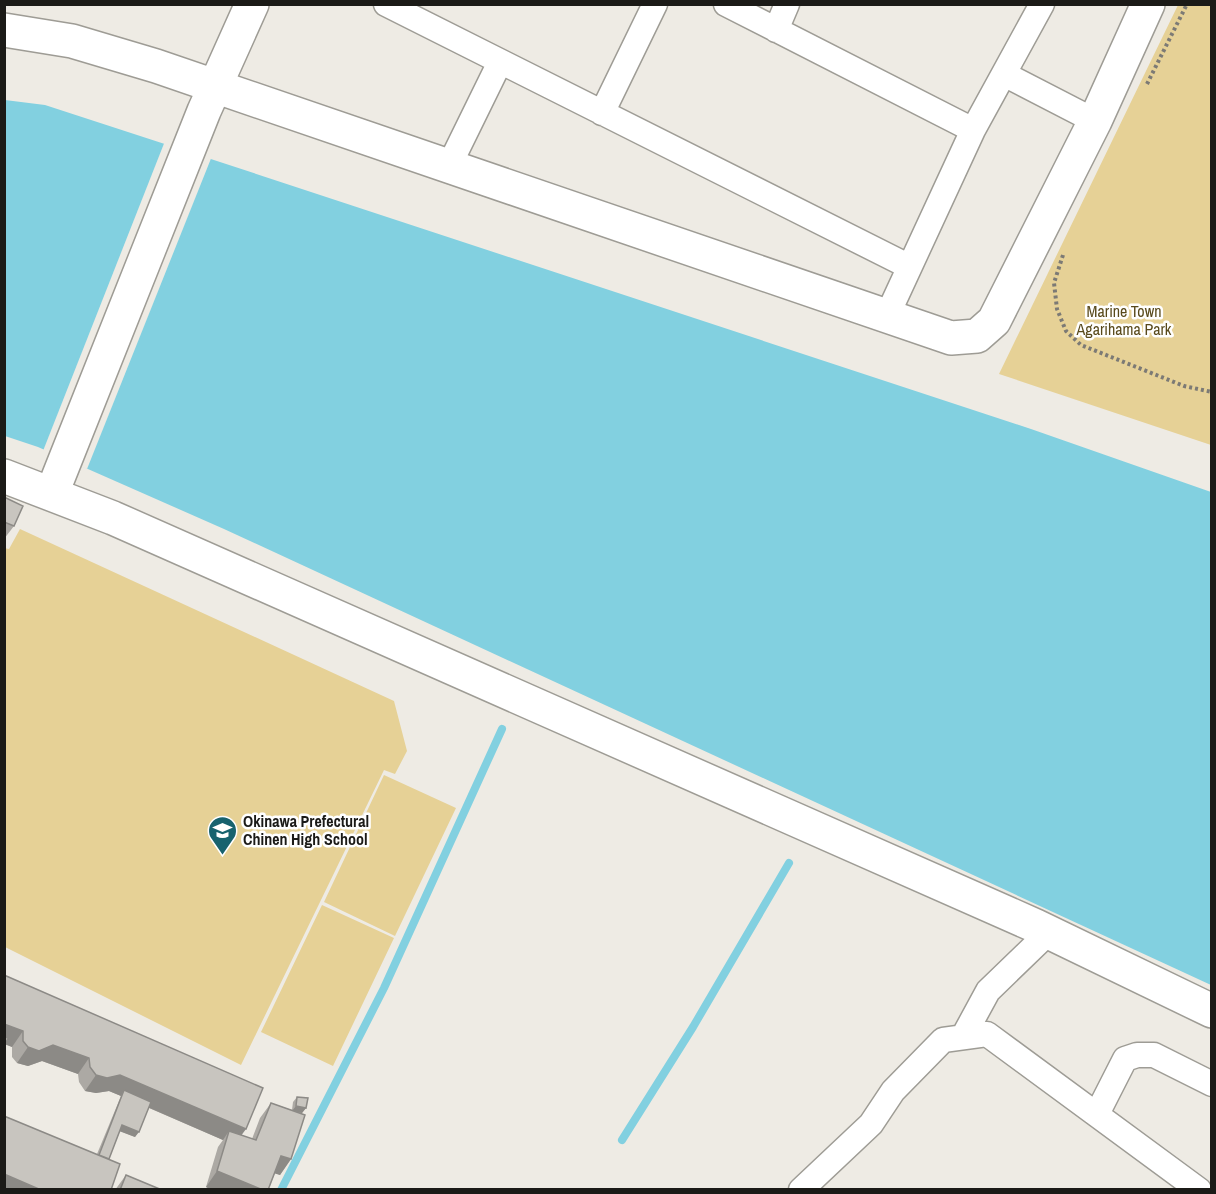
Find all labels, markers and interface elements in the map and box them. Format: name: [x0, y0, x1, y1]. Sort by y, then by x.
park label: Marine Town Agarihama Park: [1076, 300, 1172, 340]
place label: Okinawa Prefectural Chinen High School: [243, 810, 369, 850]
school or university icon: Okinawa Prefectural Chinen High School: [206, 814, 238, 856]

